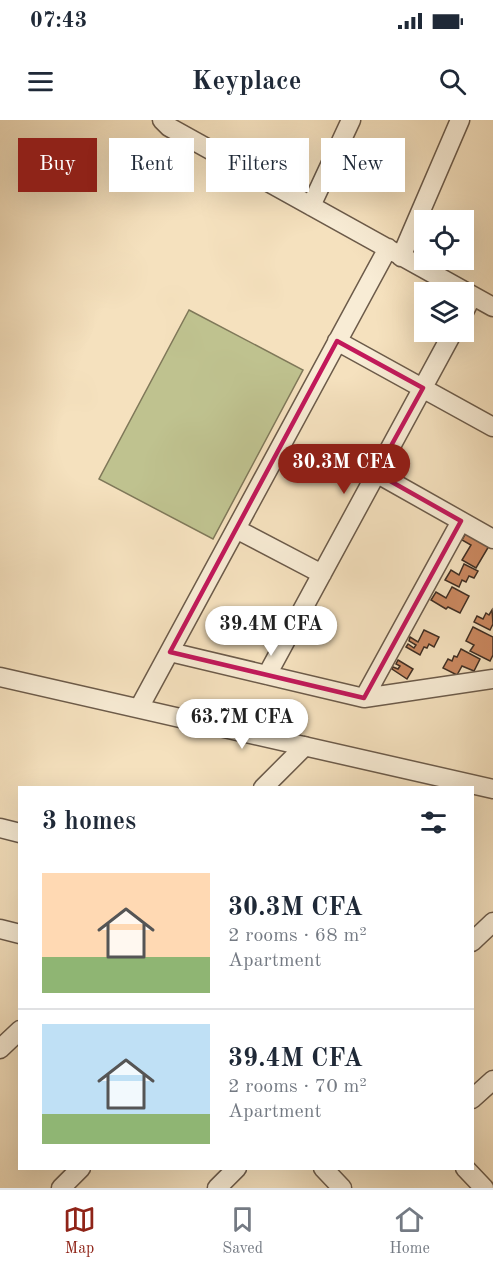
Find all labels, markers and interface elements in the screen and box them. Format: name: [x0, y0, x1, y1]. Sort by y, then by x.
text: 07:43: [30, 10, 87, 32]
icon: menu: [24, 65, 57, 98]
icon: search: [436, 65, 469, 98]
text: Keyplace: [192, 68, 301, 95]
chip: Buy: [18, 138, 97, 192]
chip: Rent: [109, 138, 194, 192]
chip: Filters: [206, 138, 309, 192]
chip: New: [321, 138, 405, 192]
map controls: [414, 210, 474, 342]
button: locate: [414, 210, 474, 270]
button: layers: [414, 282, 474, 342]
pin: 30.3M CFA: [275, 444, 413, 495]
text: 30.3M CFA: [292, 453, 396, 473]
pin: 39.4M CFA: [202, 606, 340, 657]
text: 39.4M CFA: [219, 615, 323, 635]
pin: 63.7M CFA: [173, 699, 311, 750]
text: 63.7M CFA: [190, 708, 294, 728]
icon: filters: [417, 806, 450, 839]
text: 3 homes: [42, 809, 136, 835]
text: 30.3M CFA: [228, 895, 363, 921]
icon: home: [90, 897, 162, 969]
text: 2 rooms · 68 m²: [228, 926, 367, 946]
text: Apartment: [228, 951, 322, 971]
text: 39.4M CFA: [228, 1046, 363, 1072]
icon: home: [90, 1048, 162, 1120]
text: 2 rooms · 70 m²: [228, 1077, 367, 1097]
text: Apartment: [228, 1102, 322, 1122]
tab: Map: [63, 1203, 96, 1259]
tab: Saved: [222, 1203, 263, 1259]
tab: Home: [389, 1203, 430, 1259]

